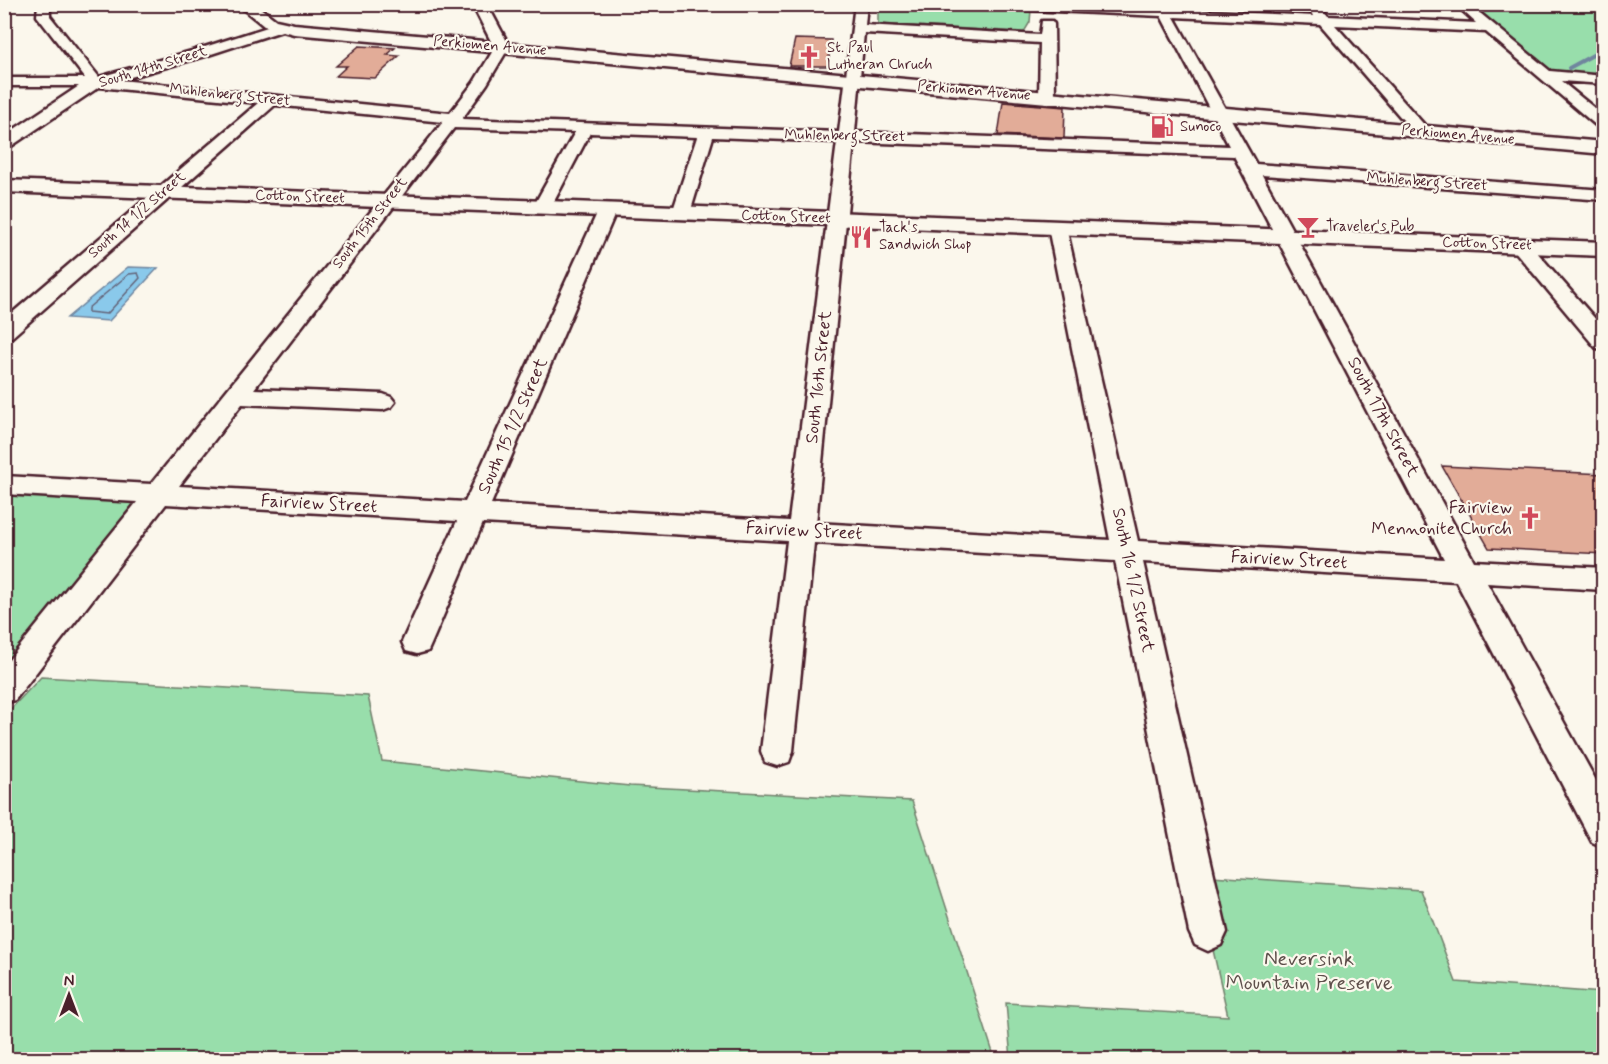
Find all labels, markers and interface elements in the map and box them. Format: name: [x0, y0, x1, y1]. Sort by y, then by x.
street label: Perkiomen Avenue: [432, 31, 548, 61]
place label: St. Paul Lutheran Chruch: [827, 38, 933, 75]
street label: South 14th Street: [96, 41, 210, 93]
church icon: St. Paul Lutheran Chruch: [796, 44, 822, 70]
street label: Perkiomen Avenue: [916, 76, 1032, 106]
street label: Muhlenberg Street: [168, 79, 291, 112]
fuel station icon: Sunoco: [1149, 114, 1175, 140]
place label: Sunoco: [1180, 117, 1221, 137]
street label: Perkiomen Avenue: [1400, 120, 1516, 150]
street label: Muhlenberg Street: [784, 125, 906, 148]
street label: South 14 1/2 Street: [84, 167, 190, 263]
street label: Muhlenberg Street: [1366, 168, 1488, 197]
street label: South 15th Street: [328, 173, 412, 273]
street label: Cotton Street: [255, 185, 346, 209]
street label: Cotton Street: [741, 205, 832, 229]
bar icon: Traveler's Pub: [1295, 214, 1321, 240]
place label: Traveler's Pub: [1326, 217, 1414, 237]
place label: Tack's Sandwich Shop: [879, 218, 971, 255]
restaurant icon: Tack's Sandwich Shop: [848, 224, 874, 250]
street label: Cotton Street: [1442, 232, 1533, 256]
street label: South 16th Street: [800, 309, 838, 445]
street label: South 17th Street: [1341, 353, 1425, 482]
street label: South 15 1/2 Street: [472, 354, 554, 498]
street label: Fairview Street: [260, 489, 378, 519]
place label: Fairview Mennonite Church: [1371, 496, 1512, 541]
church icon: Fairview Mennonite Church: [1517, 505, 1543, 531]
street label: South 16 1/2 Street: [1106, 506, 1160, 655]
street label: Fairview Street: [745, 516, 863, 546]
street label: Fairview Street: [1230, 545, 1348, 575]
park label: Neversink Mountain Preserve: [1225, 945, 1393, 997]
north arrow: [39, 965, 99, 1025]
text: N: [64, 971, 74, 992]

